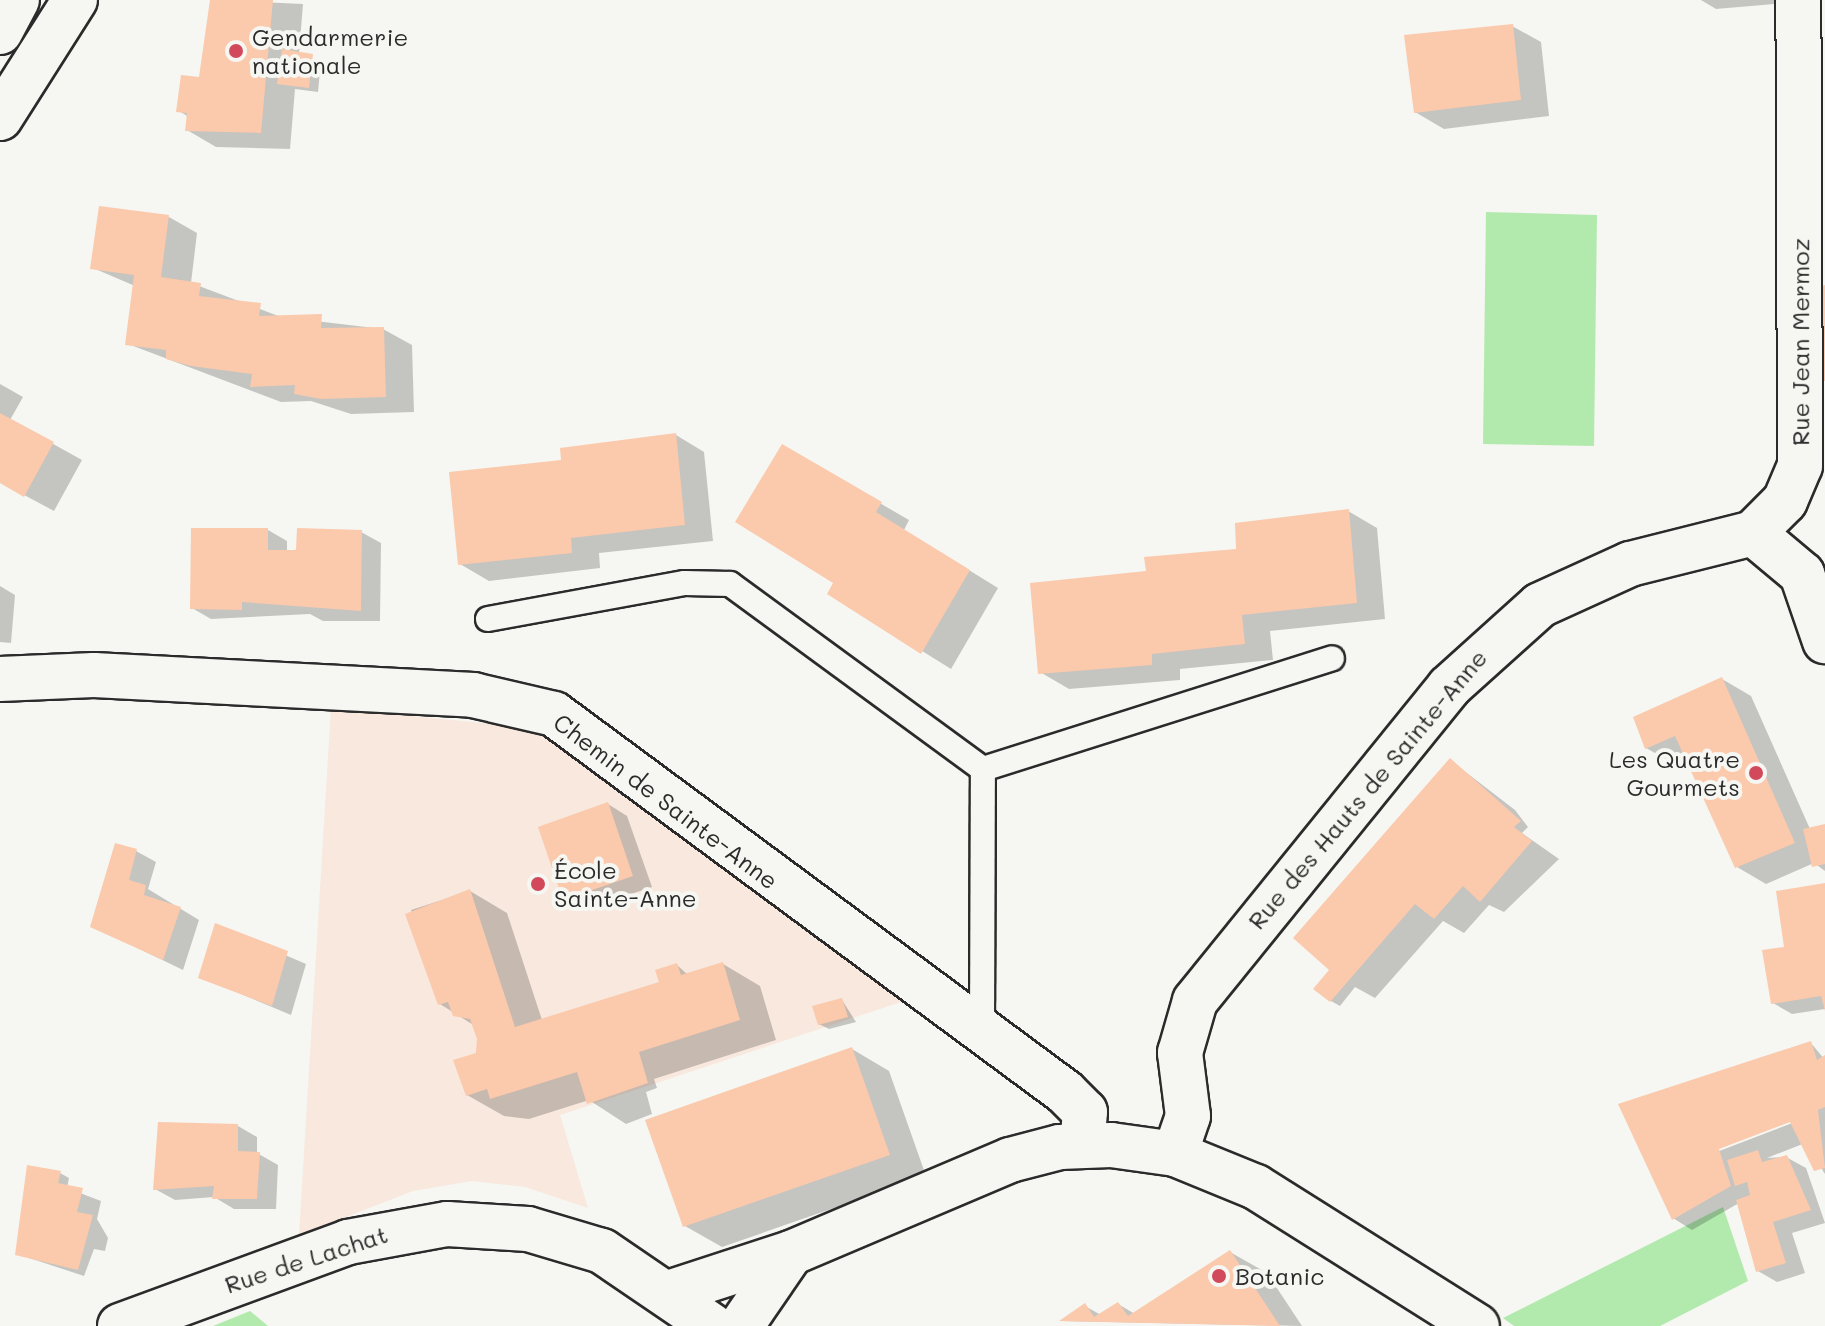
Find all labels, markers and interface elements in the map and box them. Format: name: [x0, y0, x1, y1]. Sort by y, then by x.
place label: Gendarmerie nationale: [252, 23, 408, 79]
marker: Gendarmerie nationale: [227, 42, 245, 60]
street label: Rue Jean Mermoz: [1786, 238, 1814, 446]
street label: Rue des Hauts de Sainte-Anne: [1242, 643, 1492, 935]
street label: Chemin de Sainte-Anne: [548, 707, 784, 895]
place label: Les Quatre Gourmets: [1609, 745, 1740, 801]
marker: Les Quatre Gourmets: [1747, 764, 1765, 782]
place label: École Sainte-Anne: [554, 856, 697, 912]
marker: École Sainte-Anne: [529, 875, 547, 893]
street label: Rue de Lachat: [221, 1219, 391, 1299]
place label: Botanic: [1235, 1262, 1324, 1290]
marker: Botanic: [1210, 1267, 1228, 1285]

